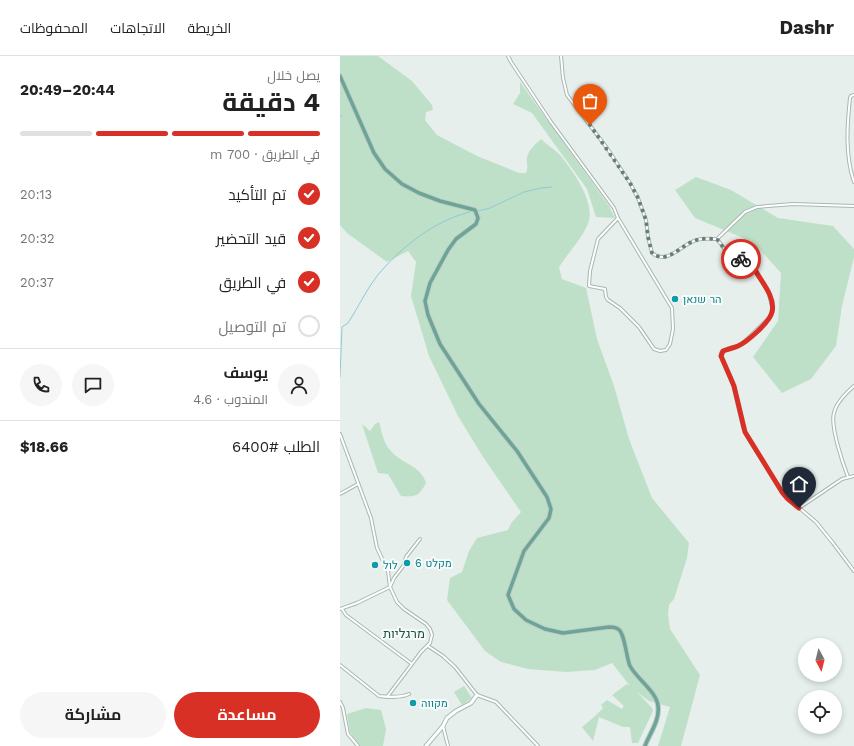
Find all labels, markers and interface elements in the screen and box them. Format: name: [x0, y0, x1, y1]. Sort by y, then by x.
text: Dashr: [779, 16, 834, 39]
text: المحفوظات: [20, 20, 88, 36]
text: الاتجاهات: [110, 20, 166, 36]
text: الخريطة: [188, 20, 231, 36]
text: يصل خلال: [267, 68, 320, 83]
text: 20:44–20:49: [20, 81, 115, 99]
pin: [573, 84, 607, 125]
text: 4 دقيقة: [222, 87, 320, 117]
icon: bag: [579, 90, 601, 112]
text: في الطريق · 700 m: [210, 147, 320, 162]
icon: check: [298, 183, 320, 205]
text: تم التأكيد: [228, 186, 286, 204]
text: 20:13: [20, 187, 52, 202]
icon: check: [298, 227, 320, 249]
text: قيد التحضير: [216, 230, 286, 248]
text: 20:32: [20, 231, 55, 246]
courier: [721, 239, 761, 279]
icon: bike: [730, 248, 752, 270]
icon: check: [298, 271, 320, 293]
text: في الطريق: [219, 274, 286, 292]
text: 20:37: [20, 275, 54, 290]
place label: הר שנאן: [683, 293, 722, 306]
marker: הר שנאן: [670, 294, 680, 304]
text: تم التوصيل: [219, 318, 286, 336]
button: phone: [20, 364, 62, 406]
button: chat: [72, 364, 114, 406]
text: يوسف: [223, 364, 268, 382]
button: person: [278, 364, 320, 406]
text: المندوب · 4.6: [193, 392, 268, 407]
text: $18.66: [20, 438, 68, 456]
text: الطلب #6400: [232, 438, 320, 456]
pin: [782, 467, 816, 508]
icon: home: [788, 473, 810, 495]
place label: מקלט 6: [415, 557, 452, 570]
marker: מקלט 6: [402, 558, 412, 568]
place label: לול: [383, 559, 398, 572]
marker: לול: [370, 560, 380, 570]
district label: מרגליות: [383, 626, 425, 641]
north arrow: [798, 638, 842, 682]
map controls: [798, 638, 842, 734]
button: locate: [798, 690, 842, 734]
button: مشاركة: [20, 692, 166, 738]
button: مساعدة: [174, 692, 320, 738]
place label: מקווה: [421, 697, 448, 710]
marker: מקווה: [408, 698, 418, 708]

